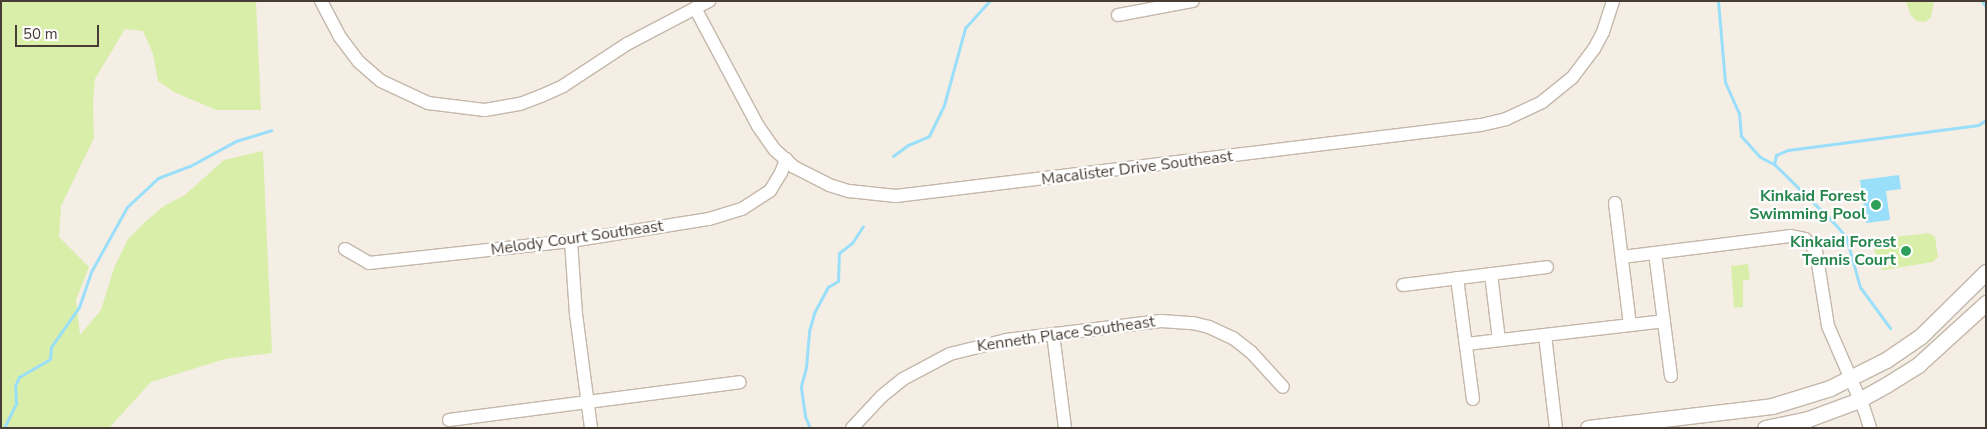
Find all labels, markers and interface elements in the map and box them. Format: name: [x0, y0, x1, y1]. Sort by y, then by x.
scale bar: [18, 15, 101, 47]
text: 50 m: [23, 24, 58, 44]
street label: Macalister Drive Southeast: [1040, 147, 1234, 189]
place label: Kinkaid Forest Swimming Pool: [1749, 186, 1866, 224]
marker: Kinkaid Forest Swimming Pool: [1870, 199, 1882, 211]
street label: Melody Court Southeast: [490, 216, 664, 260]
place label: Kinkaid Forest Tennis Court: [1790, 232, 1896, 270]
marker: Kinkaid Forest Tennis Court: [1900, 245, 1912, 257]
street label: Kenneth Place Southeast: [976, 312, 1156, 356]

